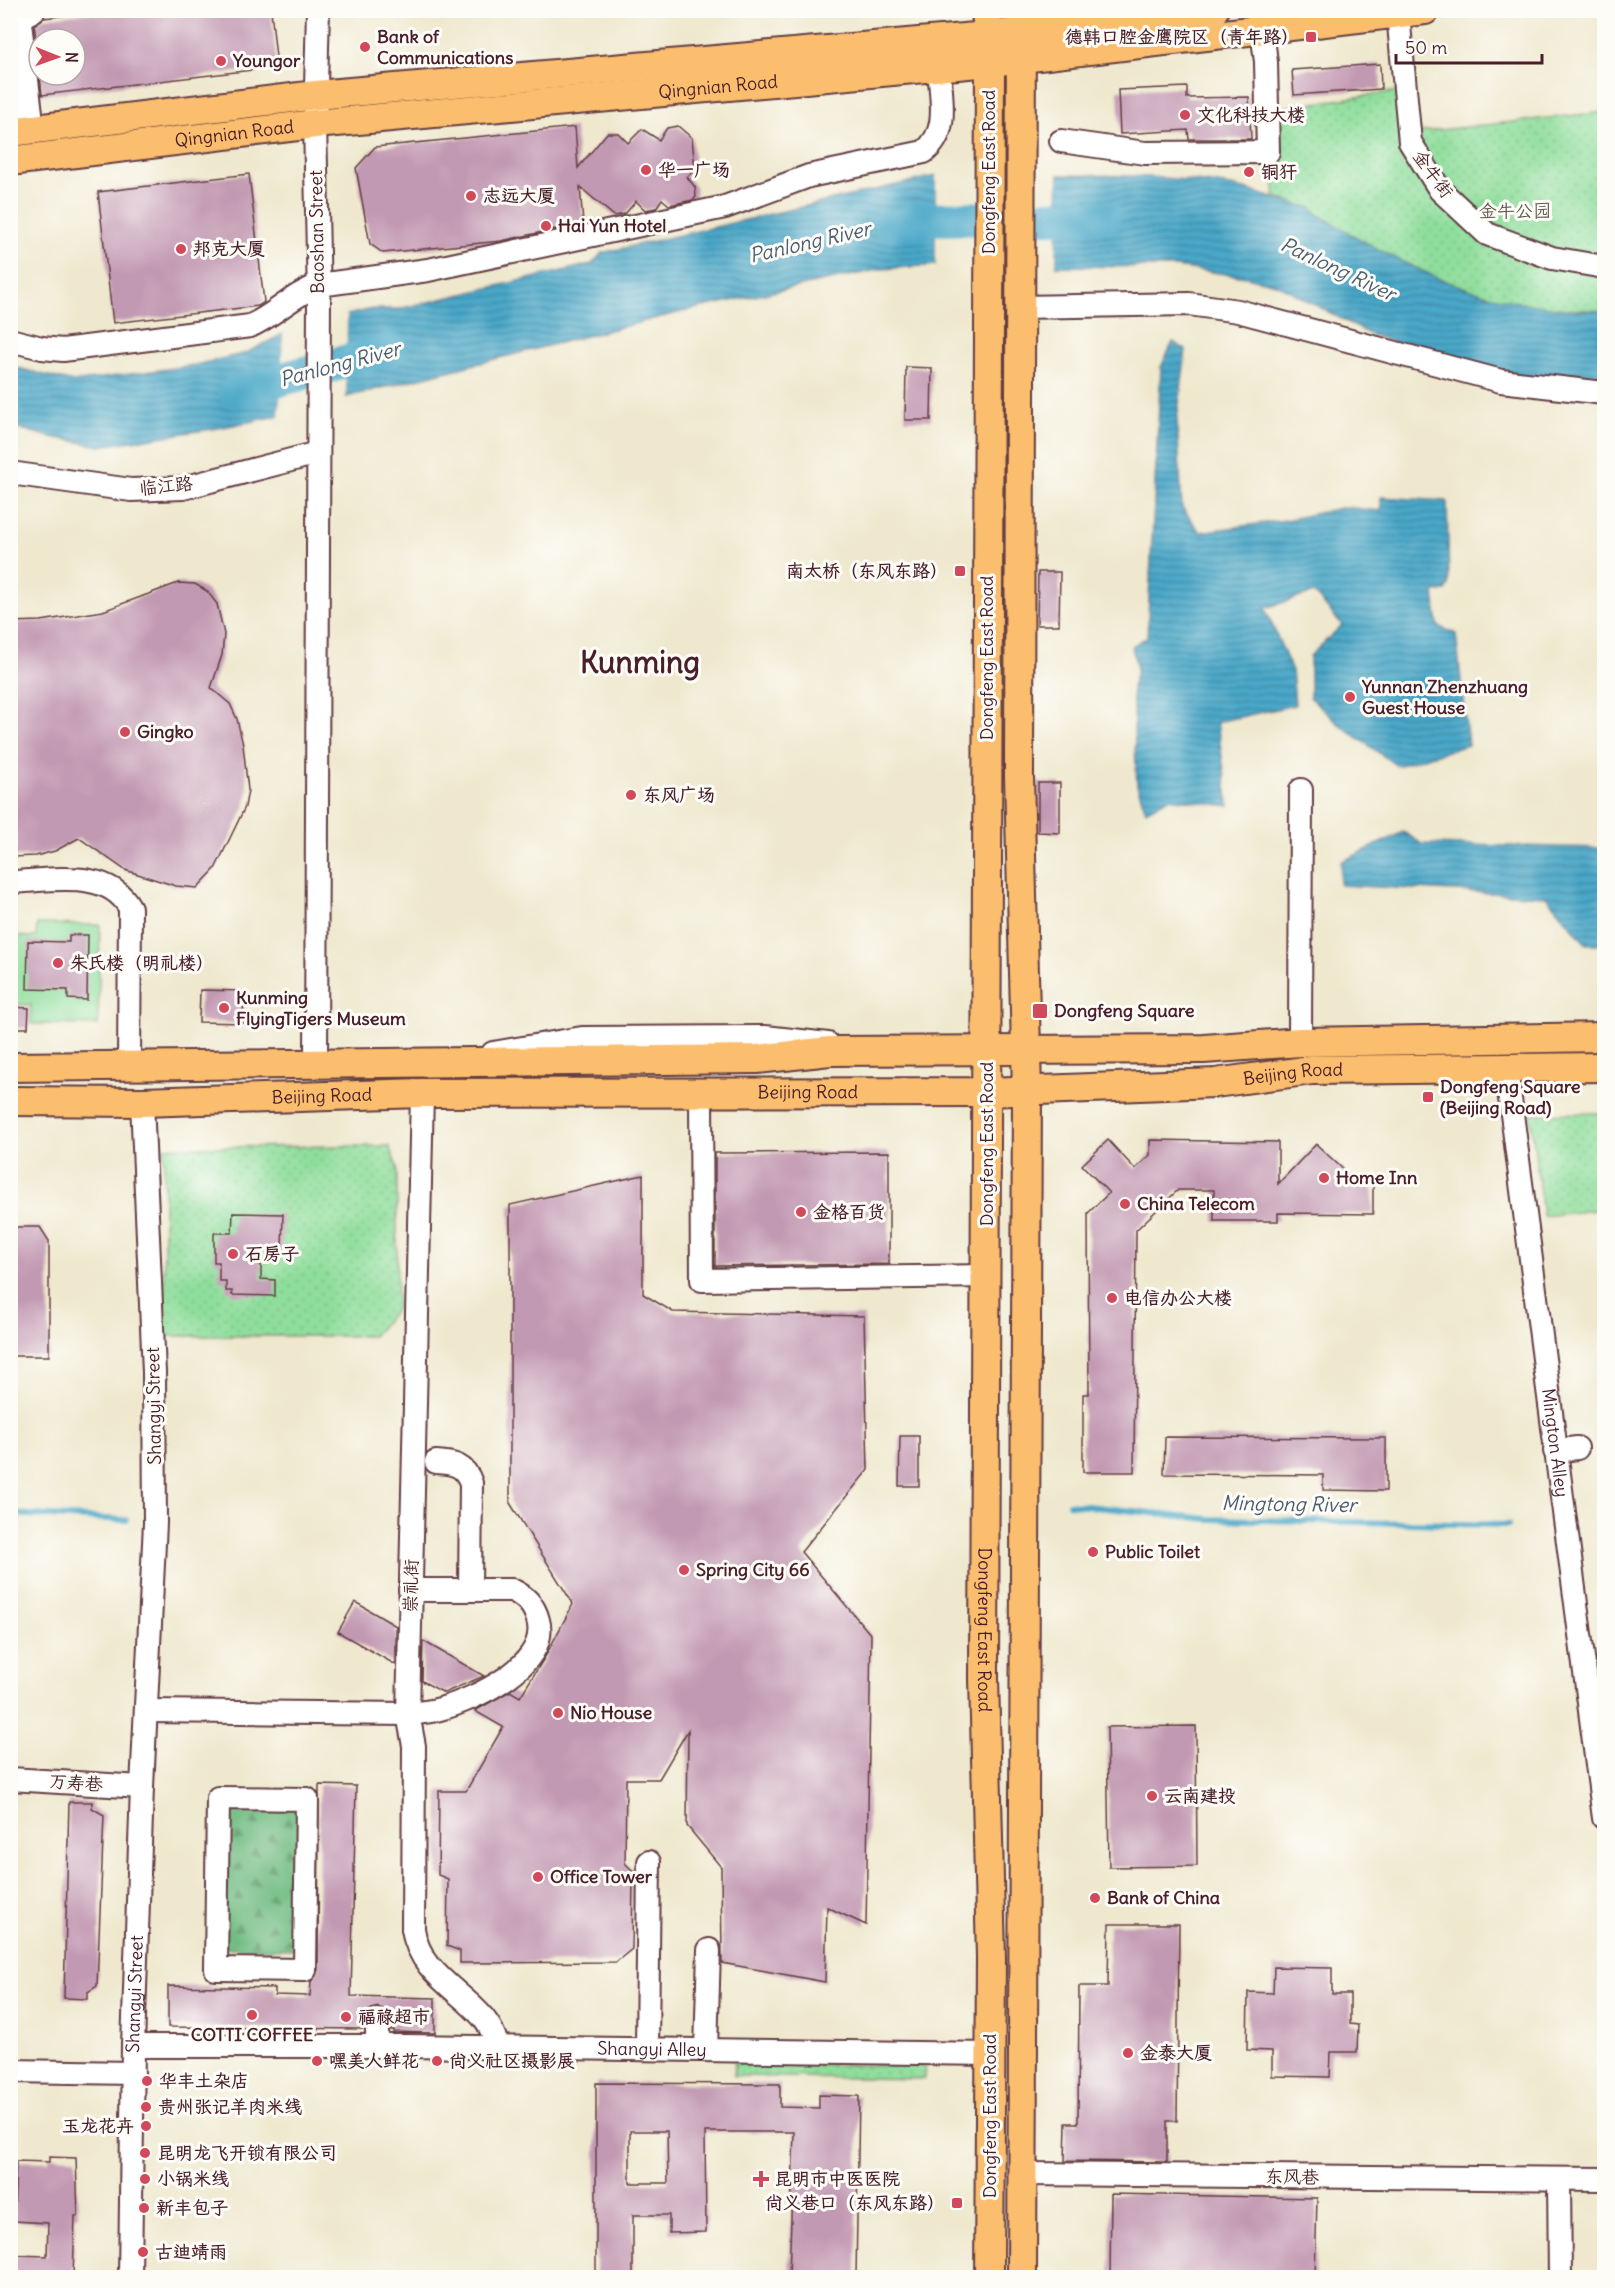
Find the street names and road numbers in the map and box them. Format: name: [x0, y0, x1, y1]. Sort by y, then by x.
street label: Qingnian Road: [657, 70, 779, 103]
street label: Dongfeng East Road: [977, 89, 1000, 254]
street label: Qingnian Road: [173, 115, 296, 152]
street label: 金牛街: [1408, 145, 1459, 202]
street label: Baoshan Street: [304, 170, 329, 294]
street label: 临江路: [138, 471, 194, 500]
street label: Dongfeng East Road: [975, 575, 998, 740]
street label: Beijing Road: [1242, 1058, 1344, 1090]
street label: Dongfeng East Road: [975, 1061, 998, 1226]
street label: Beijing Road: [758, 1080, 859, 1103]
street label: Beijing Road: [271, 1083, 373, 1109]
street label: Shangyi Street: [141, 1347, 166, 1465]
street label: Mington Alley: [1537, 1387, 1574, 1499]
street label: Dongfeng East Road: [973, 1547, 997, 1713]
street label: 崇礼街: [399, 1559, 422, 1613]
street label: 万寿巷: [48, 1769, 104, 1796]
street label: Shangyi Street: [121, 1935, 148, 2053]
street label: Dongfeng East Road: [978, 2033, 1001, 2198]
street label: Shangyi Alley: [597, 2037, 707, 2061]
street label: 东风巷: [1265, 2165, 1319, 2188]

